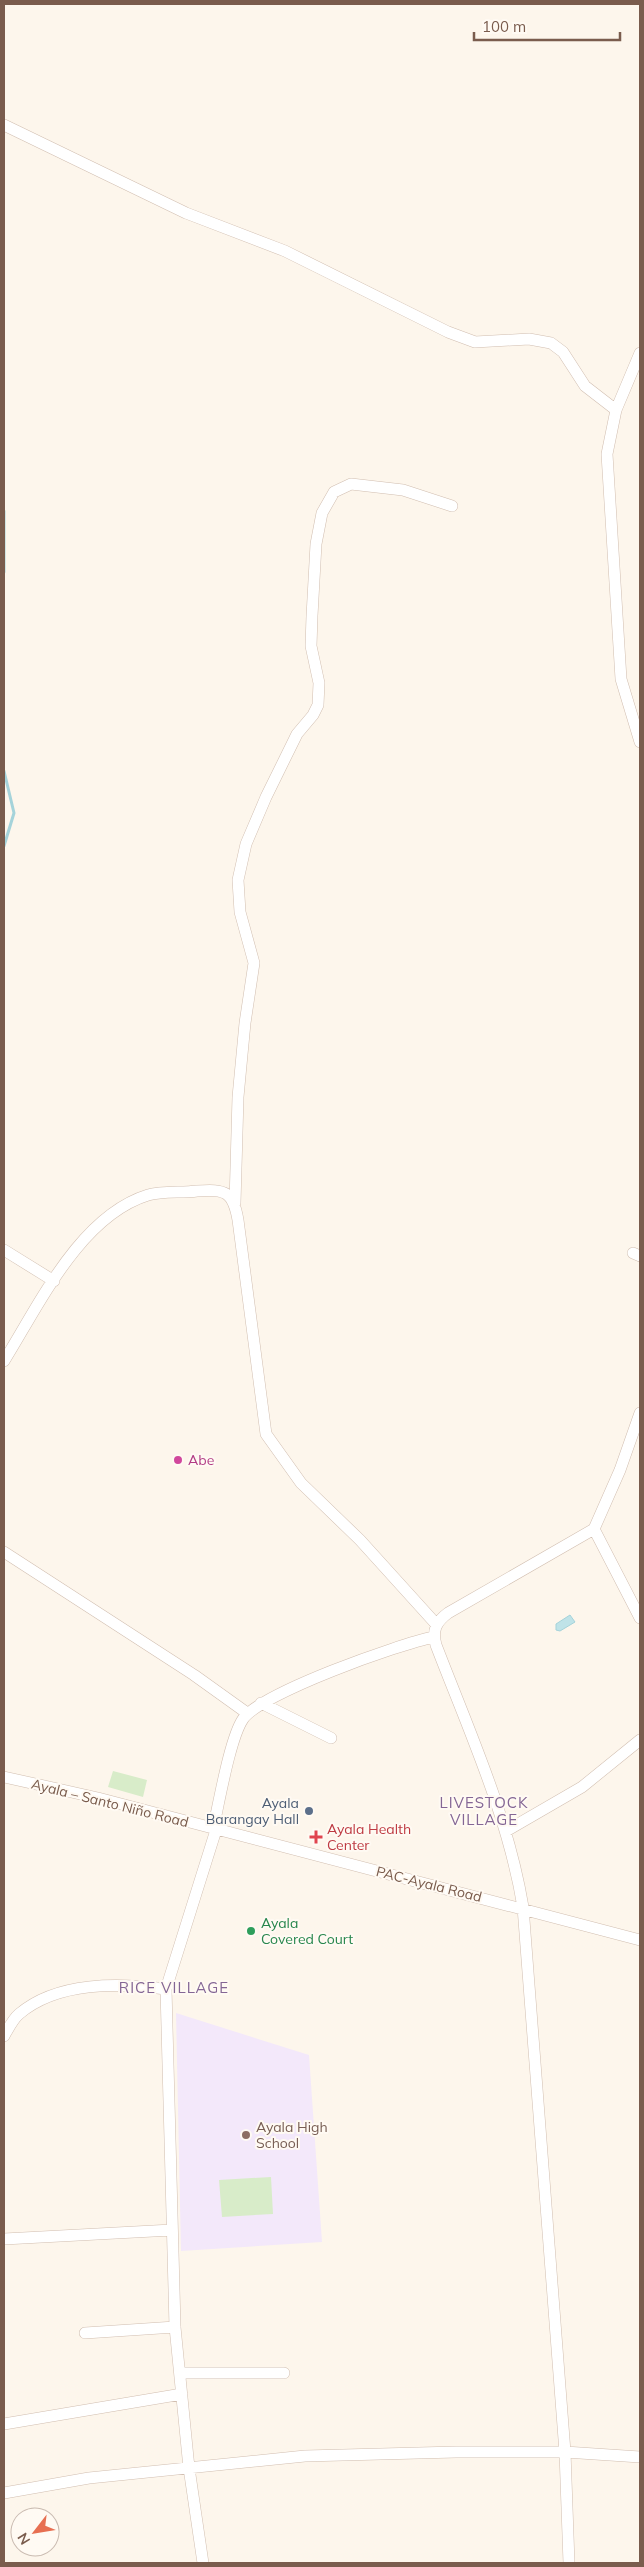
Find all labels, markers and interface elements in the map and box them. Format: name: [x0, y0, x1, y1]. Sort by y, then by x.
scale bar: [474, 10, 620, 42]
text: 100 m: [482, 17, 526, 36]
place label: Abe: [188, 1451, 214, 1469]
marker: Abe: [172, 1454, 184, 1466]
street label: Ayala – Santo Niño Road: [29, 1775, 191, 1831]
district label: LIVESTOCK VILLAGE: [439, 1793, 529, 1829]
place label: Ayala Barangay Hall: [206, 1794, 299, 1828]
marker: Ayala Barangay Hall: [303, 1805, 315, 1817]
place label: Ayala Health Center: [327, 1820, 411, 1854]
marker: Ayala Health Center: [309, 1830, 323, 1844]
street label: PAC-Ayala Road: [374, 1862, 484, 1906]
place label: Ayala Covered Court: [261, 1914, 353, 1948]
marker: Ayala Covered Court: [245, 1925, 257, 1937]
district label: RICE VILLAGE: [119, 1978, 229, 1997]
place label: Ayala High School: [256, 2118, 328, 2152]
marker: Ayala High School: [240, 2129, 252, 2141]
north arrow: [10, 2507, 60, 2557]
text: N: [13, 2530, 34, 2548]

